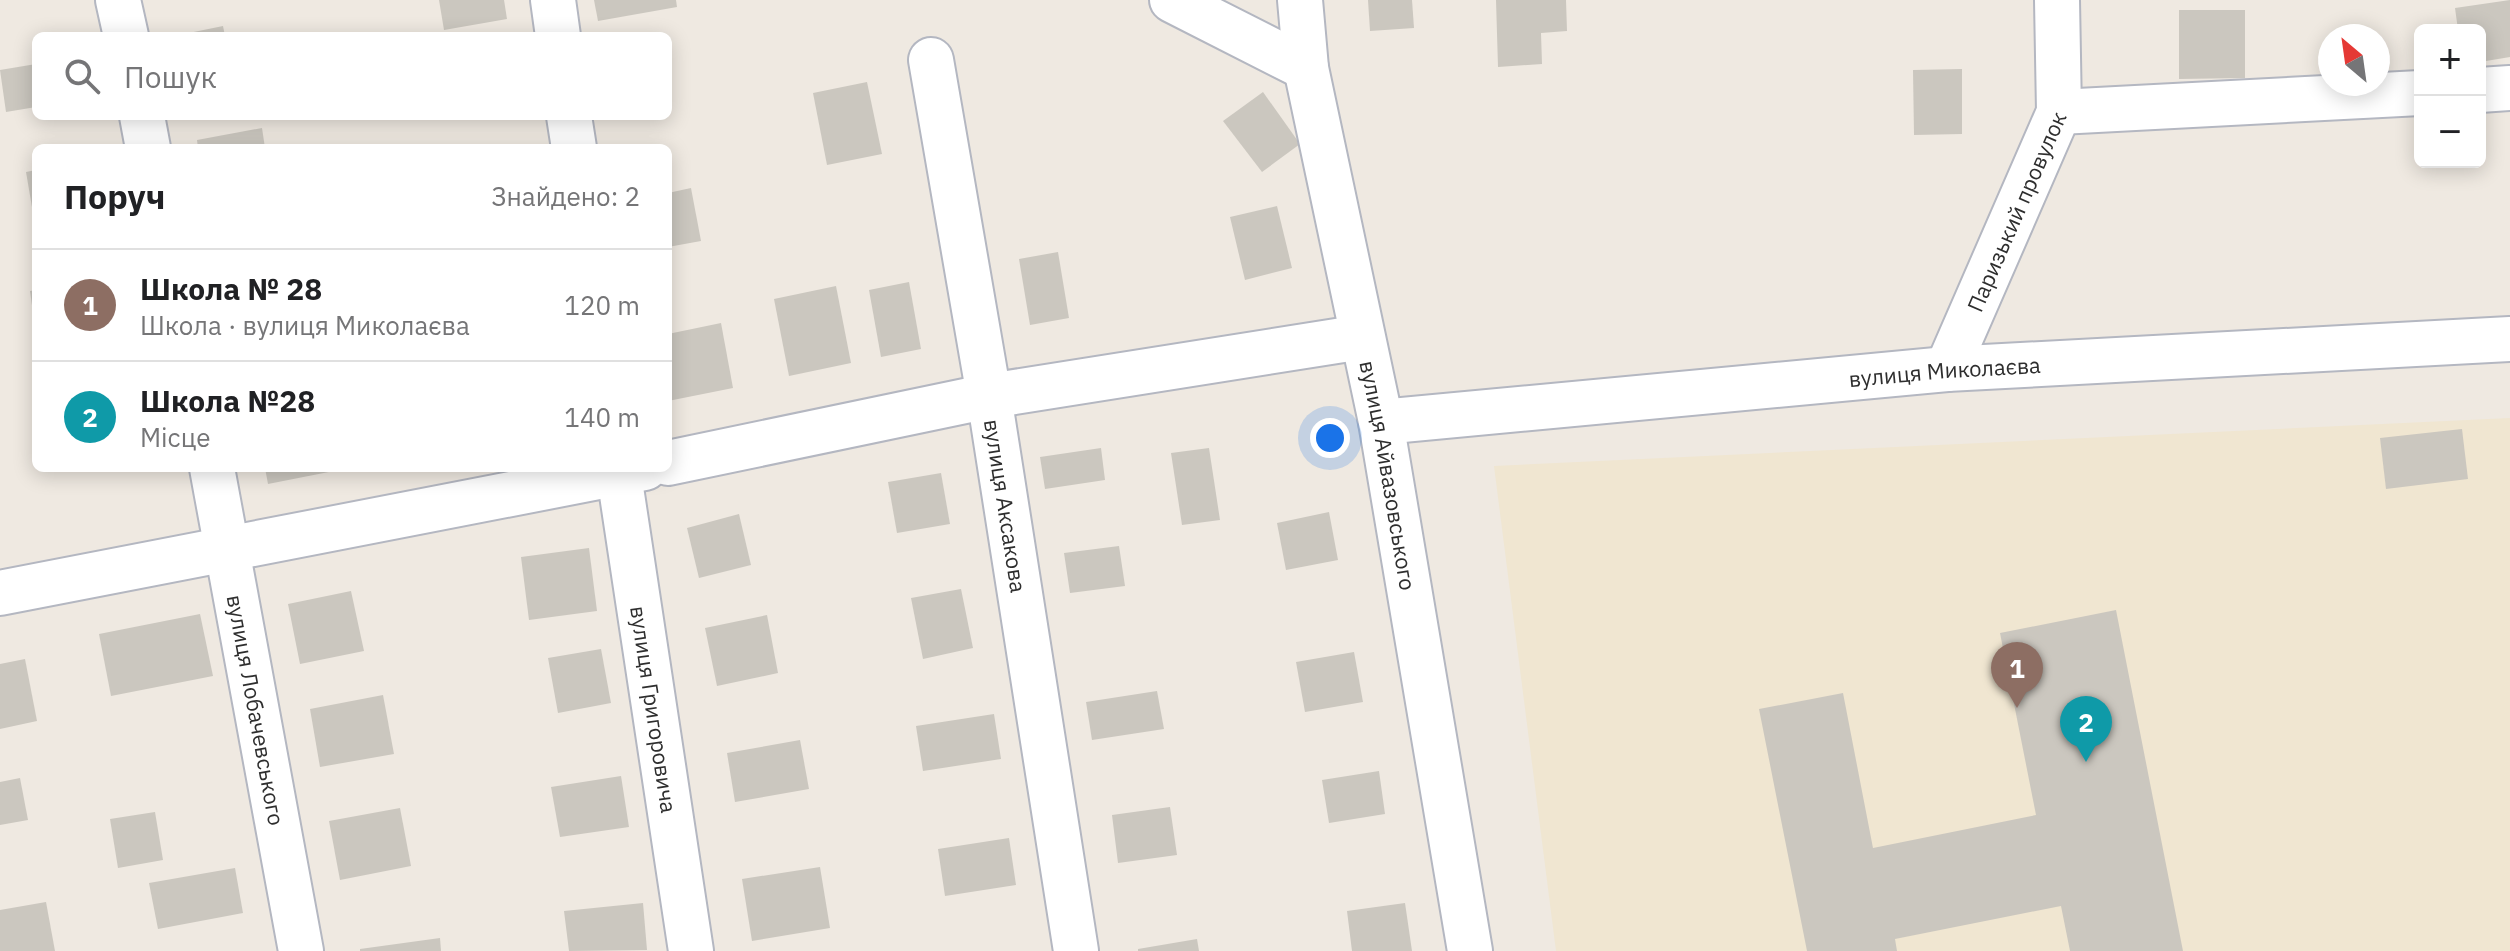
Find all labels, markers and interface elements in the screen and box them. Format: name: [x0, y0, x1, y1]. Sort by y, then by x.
north arrow: [2318, 24, 2390, 96]
map controls: [2414, 24, 2486, 168]
button: +: [2414, 24, 2486, 96]
search box: [32, 32, 672, 120]
icon: search: [60, 54, 104, 98]
text: Пошук: [124, 57, 217, 96]
button: −: [2414, 96, 2486, 168]
street label: Паризький провулок: [1959, 107, 2072, 316]
text: Поруч: [64, 174, 165, 218]
text: Знайдено: 2: [491, 179, 640, 213]
text: Школа № 28: [140, 269, 322, 308]
text: 1: [82, 288, 98, 322]
text: 120 m: [564, 288, 640, 322]
text: Школа · вулиця Миколаєва: [140, 308, 470, 342]
street label: вулиця Миколаєва: [1847, 350, 2042, 393]
street label: вулиця Айвазовського: [1354, 358, 1424, 592]
text: Школа №28: [140, 381, 315, 420]
text: 2: [82, 400, 98, 434]
text: 140 m: [564, 400, 640, 434]
street label: вулиця Аксакова: [978, 417, 1034, 595]
your location: [1310, 418, 1350, 458]
text: Місце: [140, 420, 211, 454]
street label: вулиця Лобачевського: [221, 592, 292, 828]
street label: вулиця Григоровича: [625, 604, 684, 815]
pin: 1: [1991, 642, 2043, 708]
pin: 2: [2060, 696, 2112, 762]

